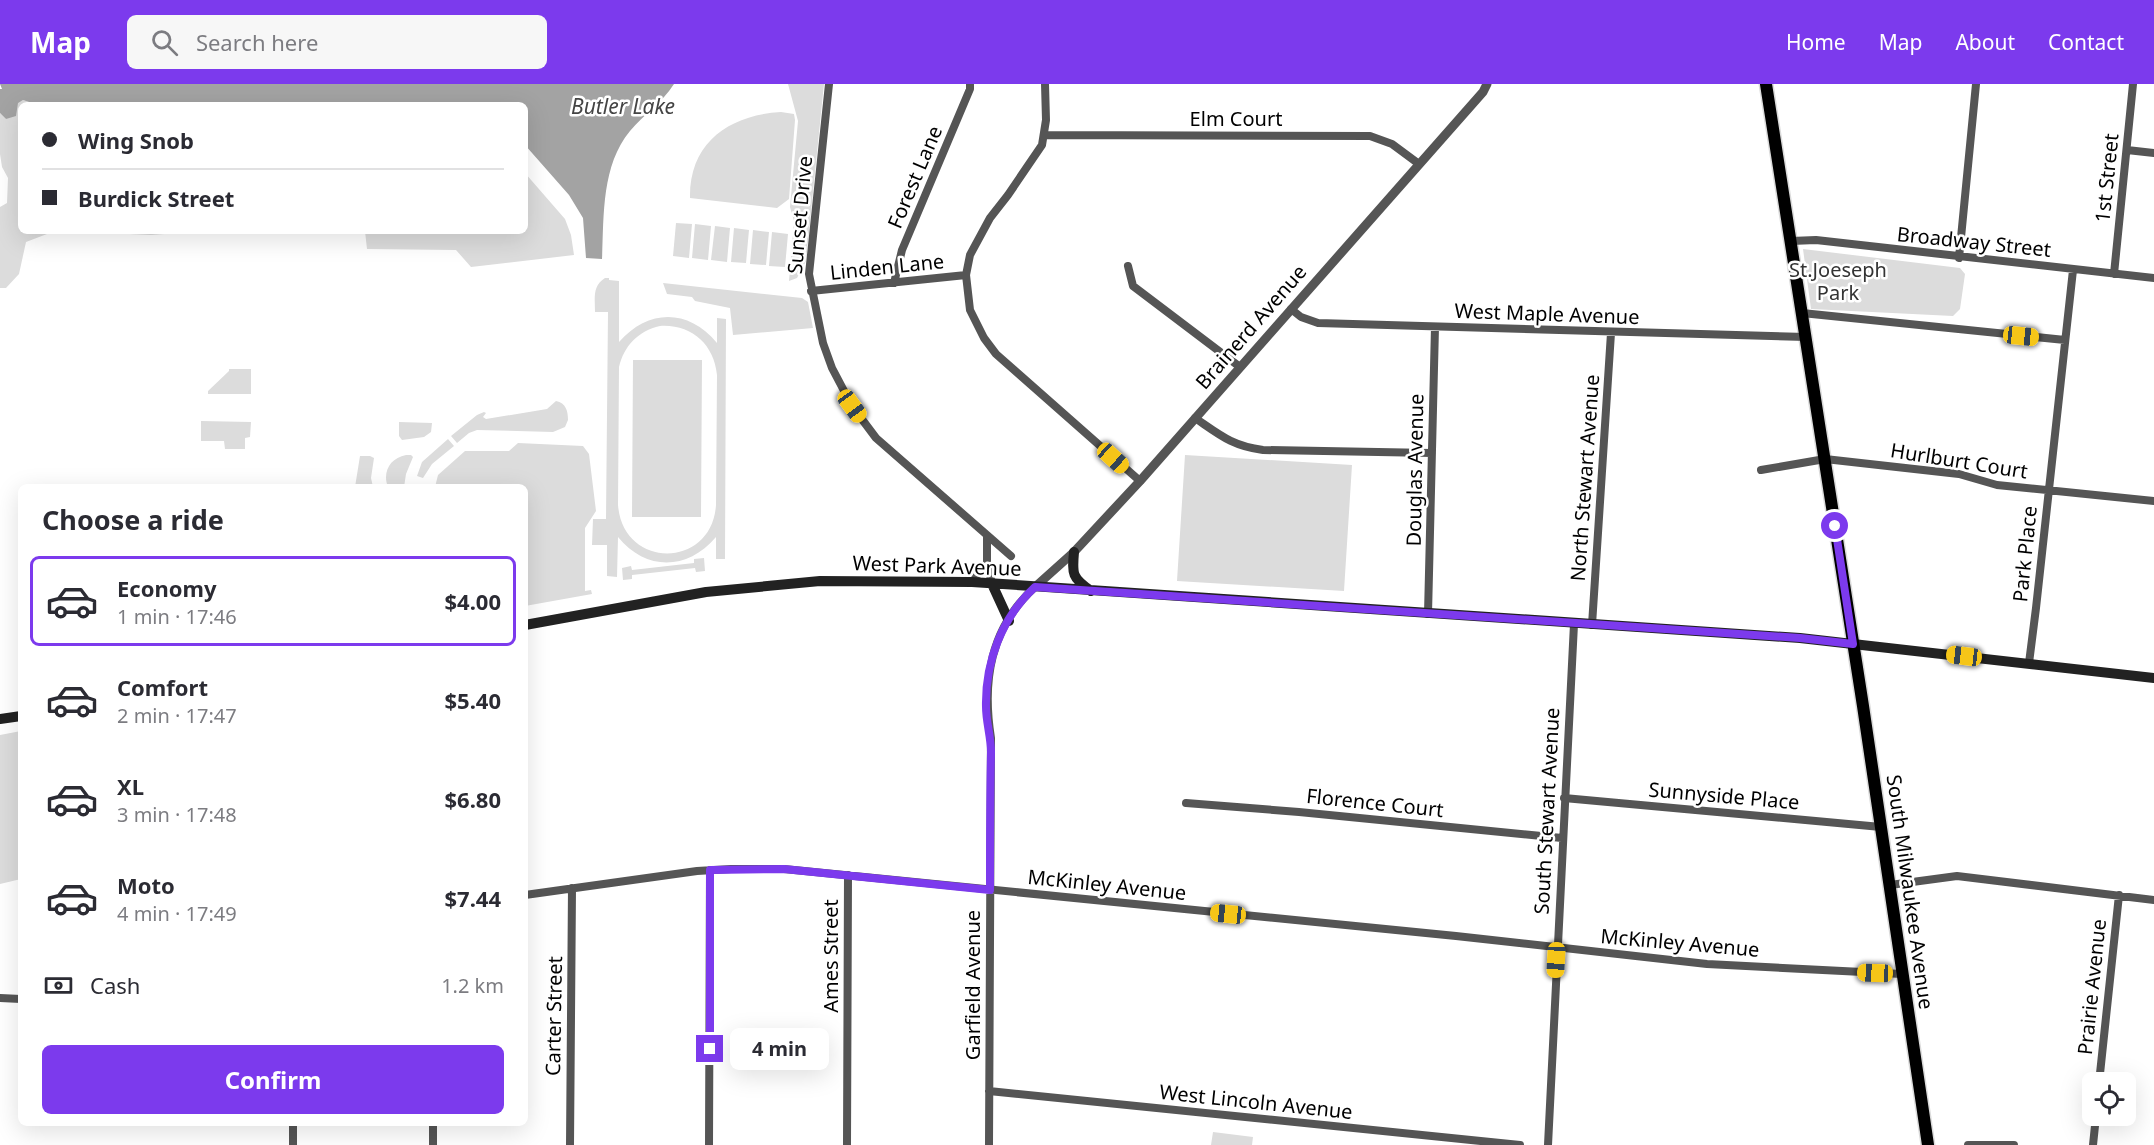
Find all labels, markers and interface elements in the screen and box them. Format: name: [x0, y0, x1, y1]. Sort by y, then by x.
search box: [127, 15, 547, 69]
text: Map: [30, 23, 91, 61]
icon: search: [148, 26, 181, 59]
text: Search here: [196, 27, 318, 57]
text: Home: [1786, 28, 1846, 56]
text: Map: [1879, 28, 1922, 56]
text: About: [1955, 28, 2015, 56]
text: Contact: [2048, 28, 2124, 56]
water label: Butler Lake: [571, 92, 675, 120]
street label: Elm Court: [1190, 105, 1282, 132]
street label: Forest Lane: [881, 121, 948, 232]
text: Wing Snob: [78, 125, 194, 155]
street label: 1st Street: [2088, 132, 2125, 224]
street label: Sunset Drive: [781, 155, 818, 275]
text: Burdick Street: [78, 183, 234, 213]
street label: Broadway Street: [1896, 220, 2052, 263]
street label: Linden Lane: [829, 247, 945, 286]
park label: St.Joeseph Park: [1789, 256, 1887, 306]
street label: Brainerd Avenue: [1189, 259, 1312, 395]
street label: West Maple Avenue: [1454, 297, 1640, 330]
car: [2002, 325, 2040, 347]
street label: North Stewart Avenue: [1564, 374, 1605, 582]
car: [834, 386, 870, 426]
street label: Douglas Avenue: [1400, 393, 1429, 547]
street label: Hurlburt Court: [1889, 436, 2030, 485]
car: [1094, 439, 1132, 477]
text: Choose a ride: [42, 501, 224, 538]
street label: Park Place: [2006, 504, 2043, 604]
route start: [1821, 512, 1848, 539]
street label: West Park Avenue: [852, 549, 1022, 582]
text: Economy: [117, 573, 216, 603]
icon: car: [45, 574, 99, 628]
text: $4.00: [444, 586, 501, 616]
text: 1 min · 17:46: [117, 603, 237, 630]
car: [1945, 645, 1983, 667]
text: Comfort: [117, 672, 208, 702]
icon: car: [45, 673, 99, 727]
text: $5.40: [444, 685, 501, 715]
text: 2 min · 17:47: [117, 702, 237, 729]
street label: South Stewart Avenue: [1528, 707, 1565, 915]
text: XL: [117, 771, 144, 801]
icon: car: [45, 772, 99, 826]
street label: South Milwaukee Avenue: [1881, 773, 1940, 1011]
street label: Sunnyside Place: [1648, 775, 1801, 816]
street label: Florence Court: [1305, 782, 1445, 823]
text: $6.80: [444, 784, 501, 814]
text: 3 min · 17:48: [117, 801, 237, 828]
street label: McKinley Avenue: [1026, 863, 1188, 906]
text: Moto: [117, 870, 175, 900]
icon: car: [45, 871, 99, 925]
text: $7.44: [444, 883, 501, 913]
street label: Ames Street: [817, 899, 844, 1013]
text: 4 min · 17:49: [117, 900, 237, 927]
car: [1209, 903, 1247, 925]
street label: Garfield Avenue: [959, 910, 986, 1060]
street label: Prairie Avenue: [2071, 918, 2112, 1056]
street label: McKinley Avenue: [1600, 922, 1761, 963]
car: [1546, 942, 1566, 978]
street label: Carter Street: [539, 956, 568, 1076]
car: [1857, 963, 1893, 983]
icon: cash: [42, 969, 75, 1002]
text: Cash: [90, 970, 140, 1000]
text: 1.2 km: [441, 972, 504, 999]
callout: 4 min: [731, 1028, 830, 1070]
route end: [696, 1035, 723, 1062]
text: 4 min: [752, 1035, 807, 1062]
button: Confirm: [42, 1045, 504, 1114]
map controls: [2082, 1072, 2136, 1126]
button: locate: [2082, 1072, 2136, 1126]
street label: West Lincoln Avenue: [1158, 1078, 1354, 1125]

